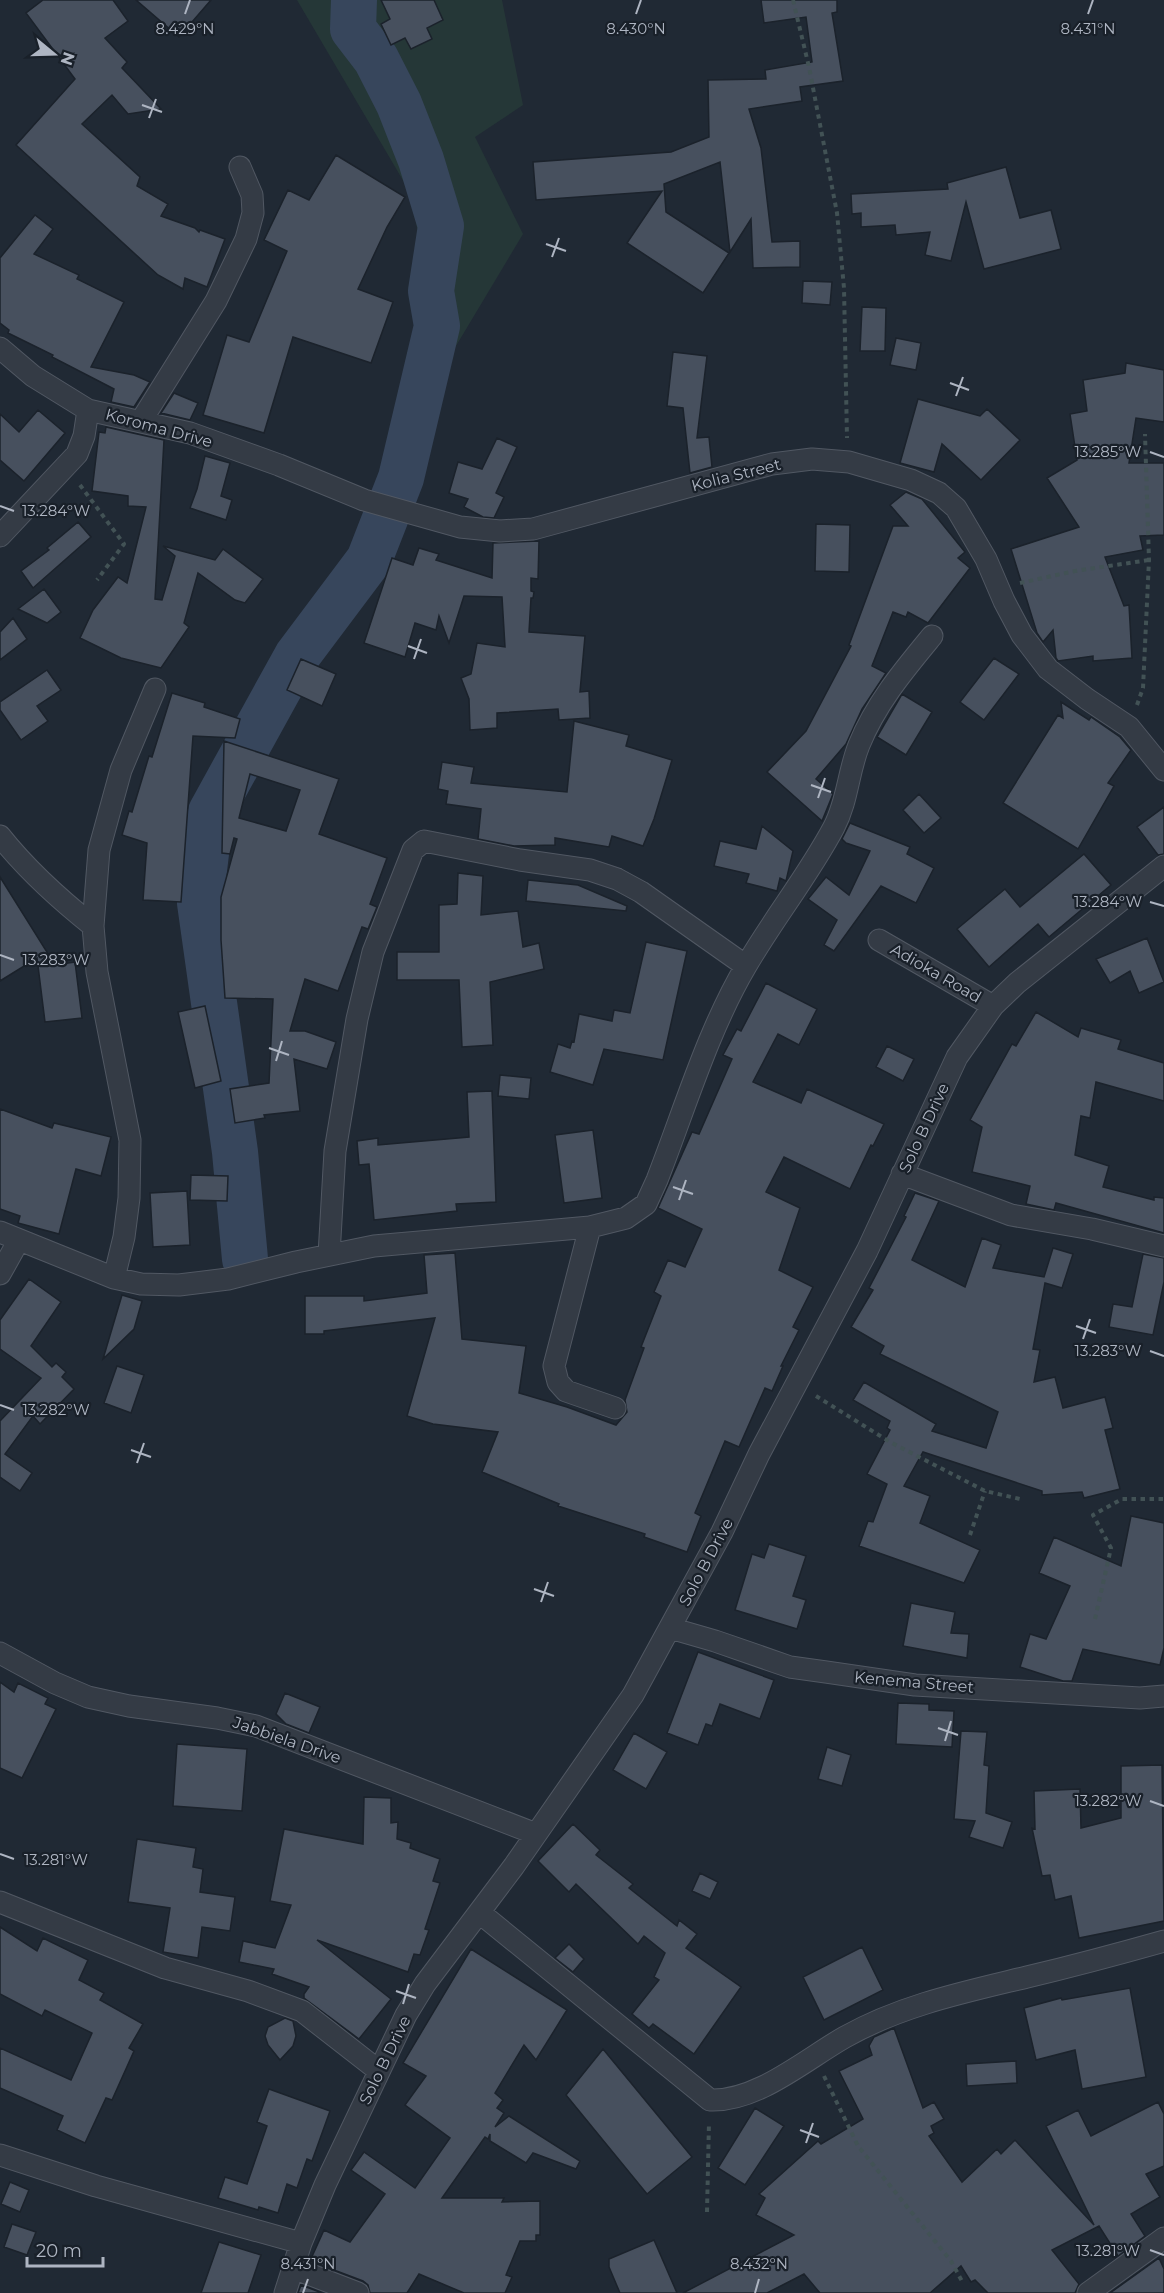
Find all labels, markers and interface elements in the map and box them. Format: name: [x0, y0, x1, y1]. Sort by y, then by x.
text: 8.429°N: [156, 19, 214, 38]
text: 8.430°N: [606, 19, 666, 38]
text: 8.431°N: [1061, 19, 1115, 38]
north arrow: [24, 24, 84, 84]
text: N: [57, 50, 79, 68]
street label: Koroma Drive: [104, 405, 214, 451]
text: 13.285°W: [1075, 442, 1142, 461]
street label: Kolia Street: [689, 455, 783, 495]
text: 13.284°W: [22, 501, 90, 520]
text: 13.284°W: [1074, 892, 1142, 911]
street label: Adioka Road: [887, 939, 985, 1007]
text: 13.283°W: [23, 950, 90, 969]
street label: Solo B Drive: [895, 1080, 953, 1176]
text: 13.283°W: [1075, 1341, 1142, 1360]
text: 13.282°W: [22, 1400, 90, 1419]
street label: Solo B Drive: [675, 1515, 737, 1609]
street label: Kenema Street: [853, 1667, 975, 1697]
street label: Jabbiela Drive: [230, 1712, 343, 1767]
text: 13.282°W: [1074, 1791, 1142, 1810]
text: 13.281°W: [24, 1850, 88, 1869]
street label: Solo B Drive: [355, 2012, 415, 2108]
scale bar: [27, 2230, 104, 2268]
text: 20 m: [36, 2240, 82, 2262]
text: 13.281°W: [1076, 2241, 1140, 2260]
text: 8.431°N: [281, 2254, 335, 2273]
text: 8.432°N: [730, 2254, 788, 2273]

